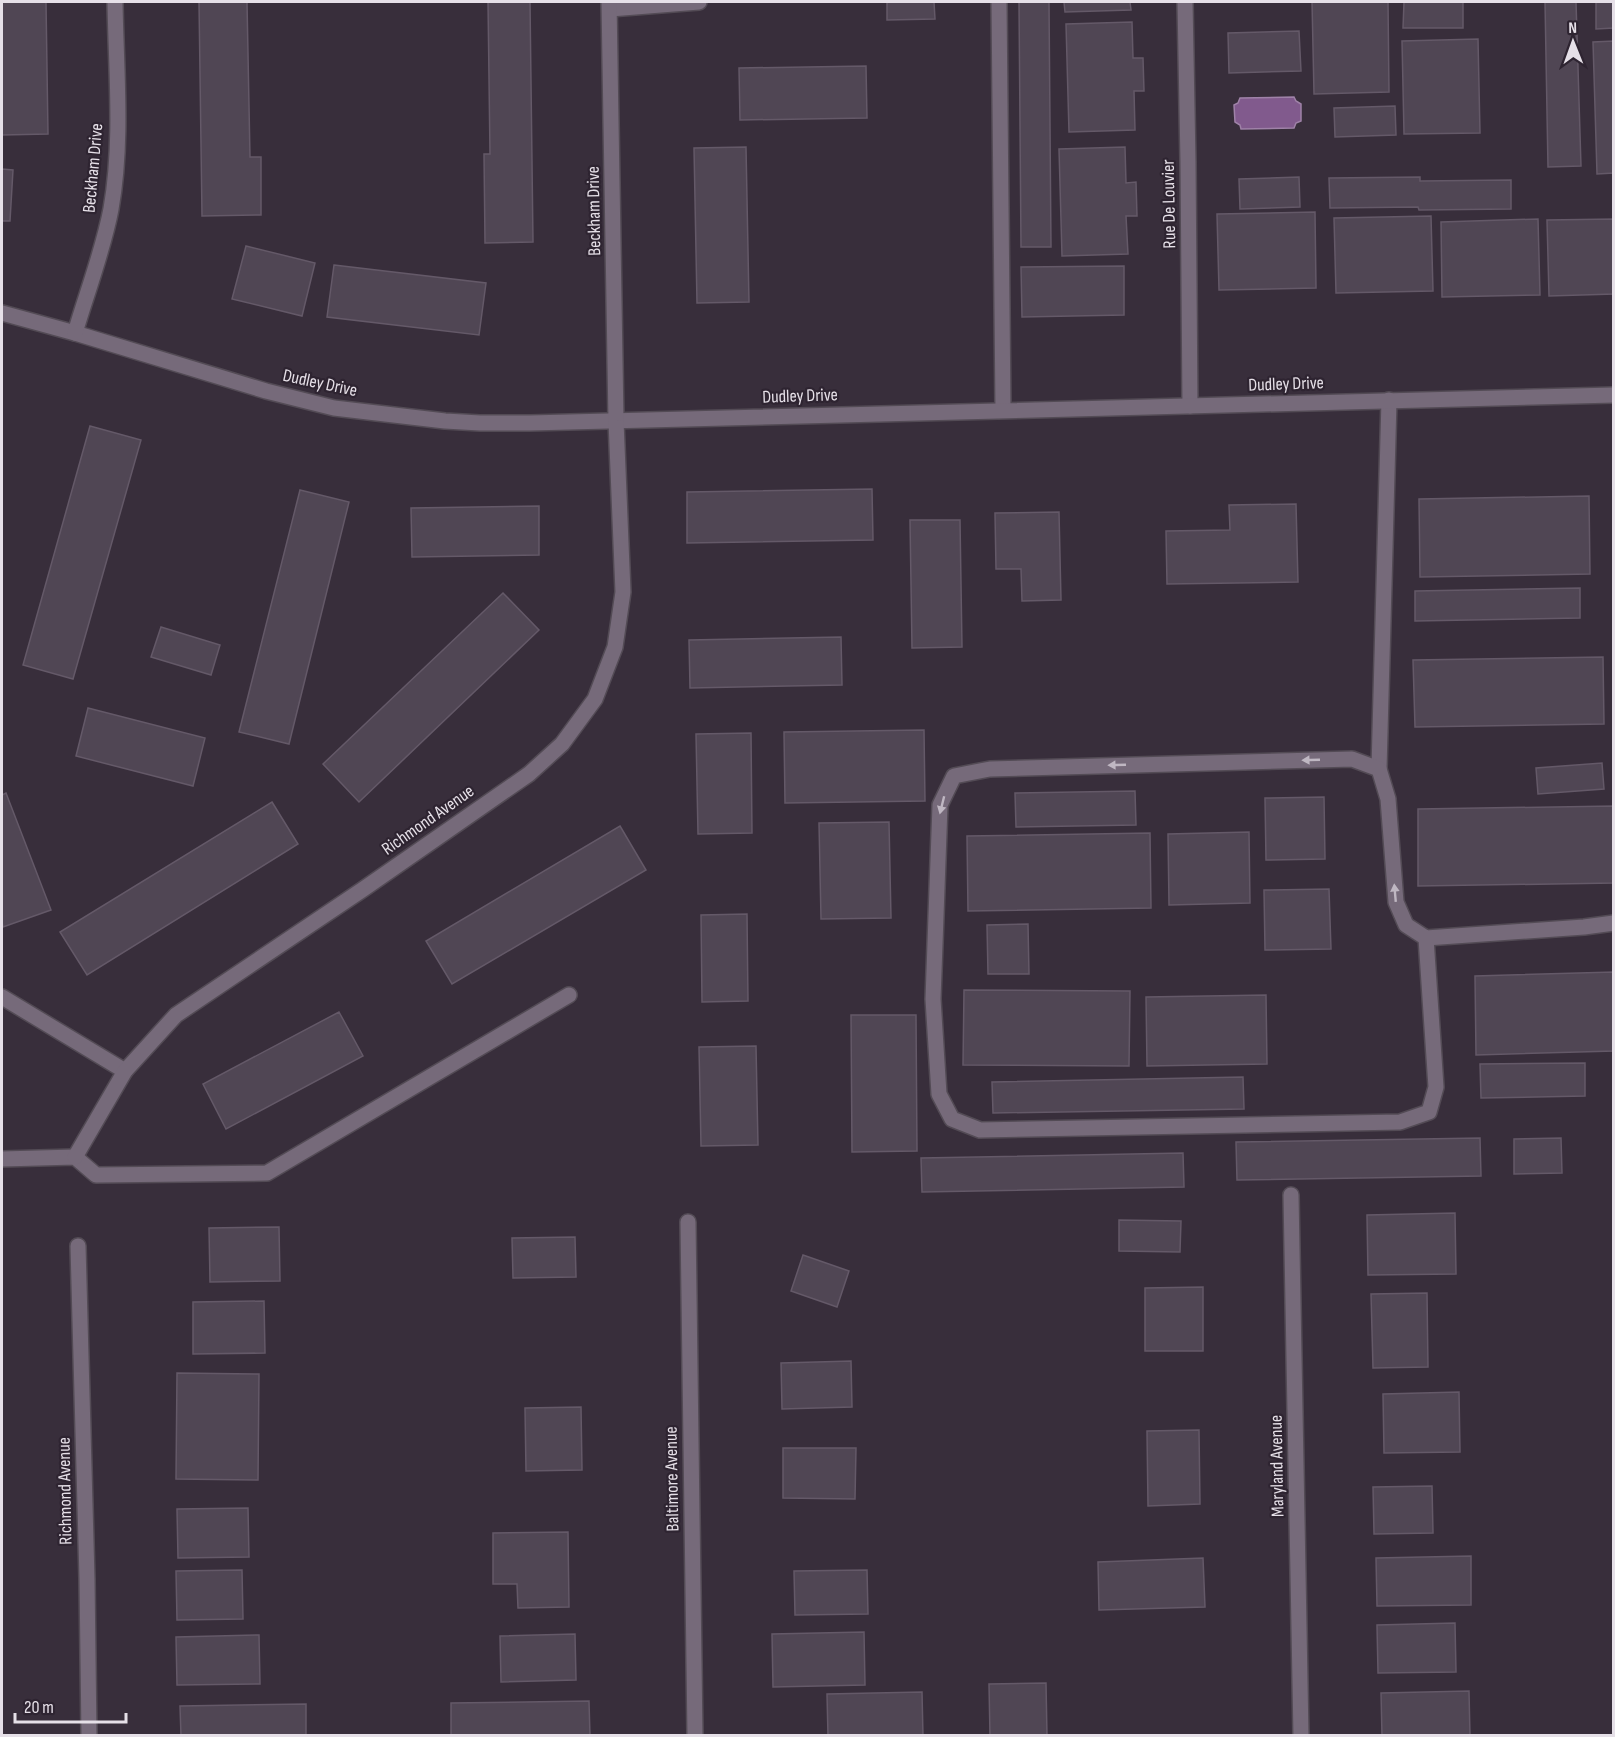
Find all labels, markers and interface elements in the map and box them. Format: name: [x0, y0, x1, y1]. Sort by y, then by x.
north arrow: [1543, 12, 1603, 72]
text: N: [1568, 19, 1577, 38]
street label: Beckham Drive: [79, 122, 107, 214]
street label: Rue De Louvier: [1158, 159, 1180, 249]
street label: Beckham Drive: [583, 166, 605, 256]
street label: Dudley Drive: [281, 365, 359, 401]
street label: Dudley Drive: [1248, 372, 1324, 396]
street label: Dudley Drive: [762, 384, 838, 408]
one-way arrow: [1302, 755, 1321, 765]
one-way arrow: [1107, 761, 1126, 770]
street label: Richmond Avenue: [378, 781, 478, 859]
one-way arrow: [937, 796, 947, 814]
one-way arrow: [1390, 883, 1400, 902]
street label: Maryland Avenue: [1266, 1415, 1288, 1517]
street label: Baltimore Avenue: [661, 1426, 683, 1532]
street label: Richmond Avenue: [54, 1437, 76, 1545]
scale bar: [15, 1686, 126, 1724]
text: 20 m: [24, 1697, 54, 1718]

